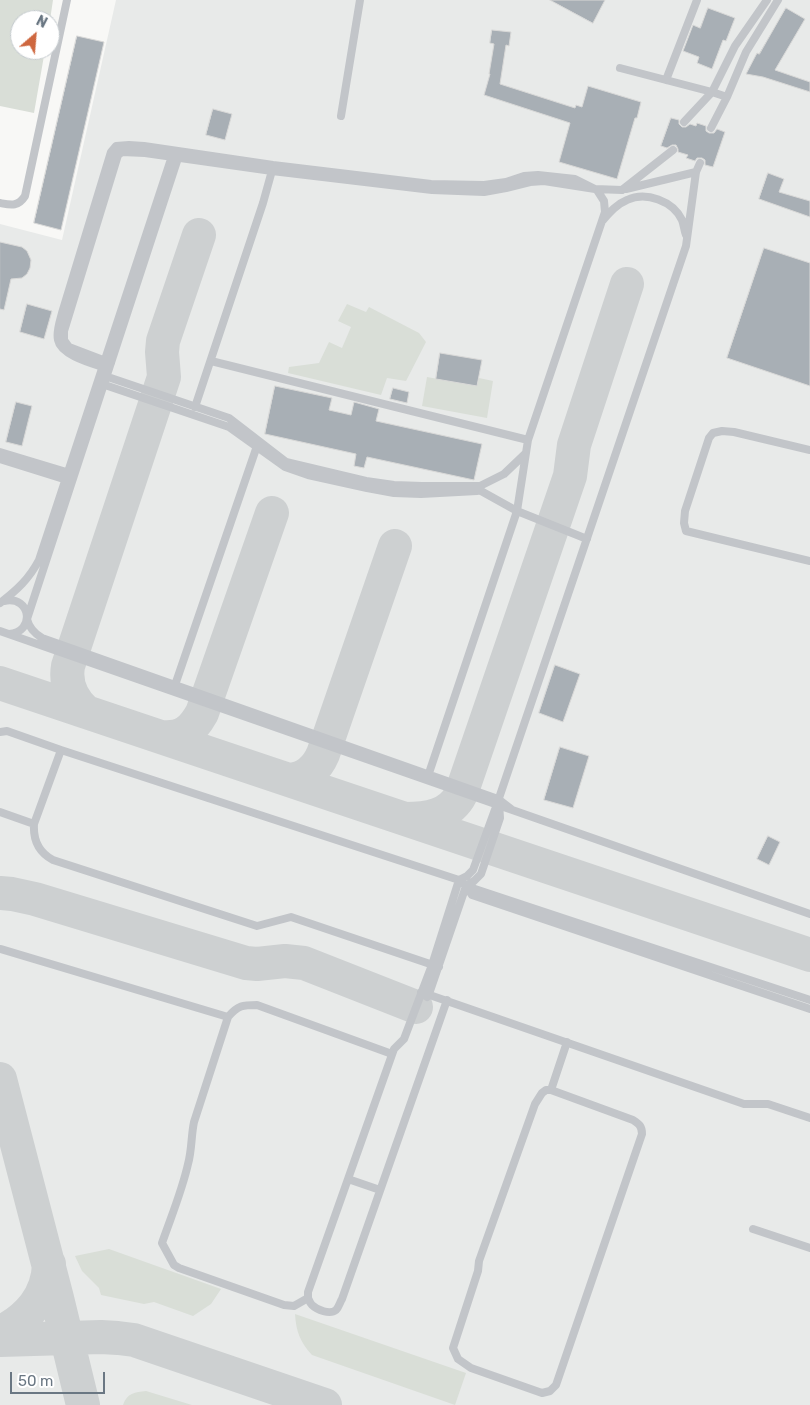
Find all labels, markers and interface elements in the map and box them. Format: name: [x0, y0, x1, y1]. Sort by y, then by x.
north arrow: [10, 10, 60, 60]
text: N: [33, 12, 50, 32]
scale bar: [12, 1362, 108, 1394]
text: 50 m: [18, 1372, 53, 1390]

